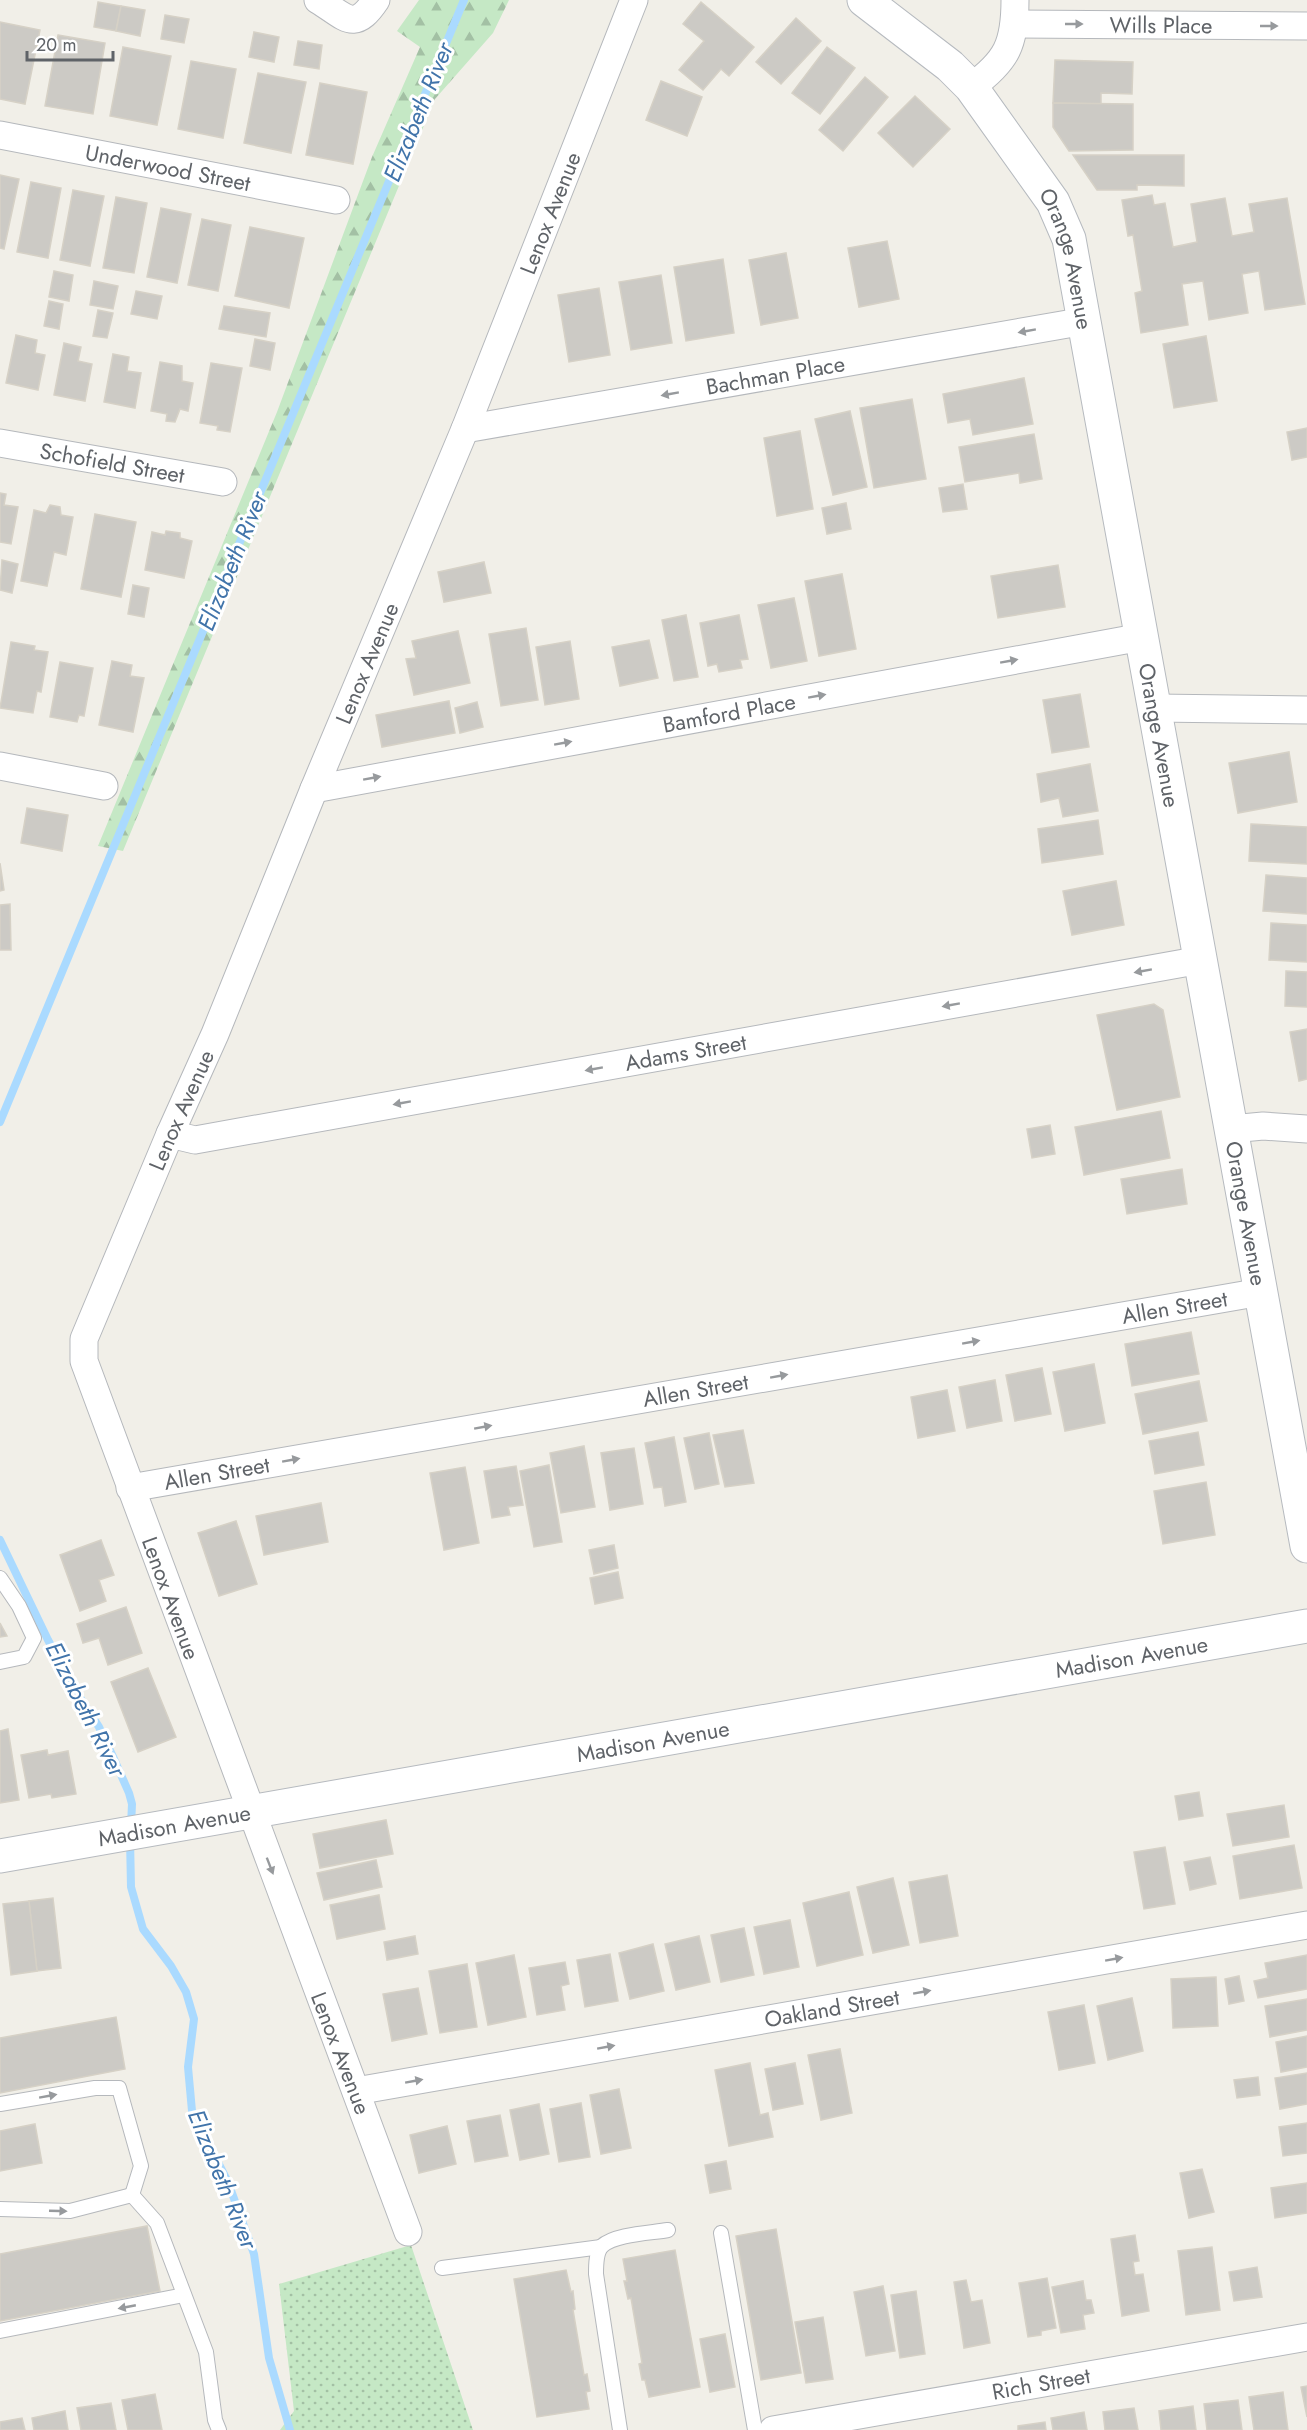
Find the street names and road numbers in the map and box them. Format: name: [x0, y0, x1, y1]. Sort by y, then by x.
street label: Wills Place: [1110, 9, 1212, 41]
street label: Underwood Street: [82, 136, 254, 199]
street label: Lenox Avenue: [512, 147, 589, 279]
street label: Orange Avenue: [1032, 181, 1101, 332]
street label: Bachman Place: [703, 347, 847, 403]
street label: Schofield Street: [37, 434, 188, 491]
street label: Lenox Avenue: [327, 597, 406, 729]
street label: Orange Avenue: [1131, 660, 1188, 810]
street label: Bamford Place: [660, 685, 798, 741]
street label: Adams Street: [622, 1026, 749, 1079]
street label: Lenox Avenue: [141, 1045, 222, 1175]
street label: Orange Avenue: [1218, 1139, 1275, 1288]
street label: Allen Street: [1119, 1282, 1230, 1332]
street label: Allen Street: [640, 1365, 752, 1415]
street label: Allen Street: [161, 1448, 273, 1498]
street label: Lenox Avenue: [134, 1532, 208, 1664]
street label: Madison Avenue: [1053, 1628, 1210, 1686]
street label: Madison Avenue: [574, 1712, 732, 1770]
street label: Madison Avenue: [96, 1796, 253, 1854]
street label: Oakland Street: [762, 1980, 903, 2035]
street label: Lenox Avenue: [303, 1987, 379, 2119]
street label: Rich Street: [989, 2359, 1093, 2408]

